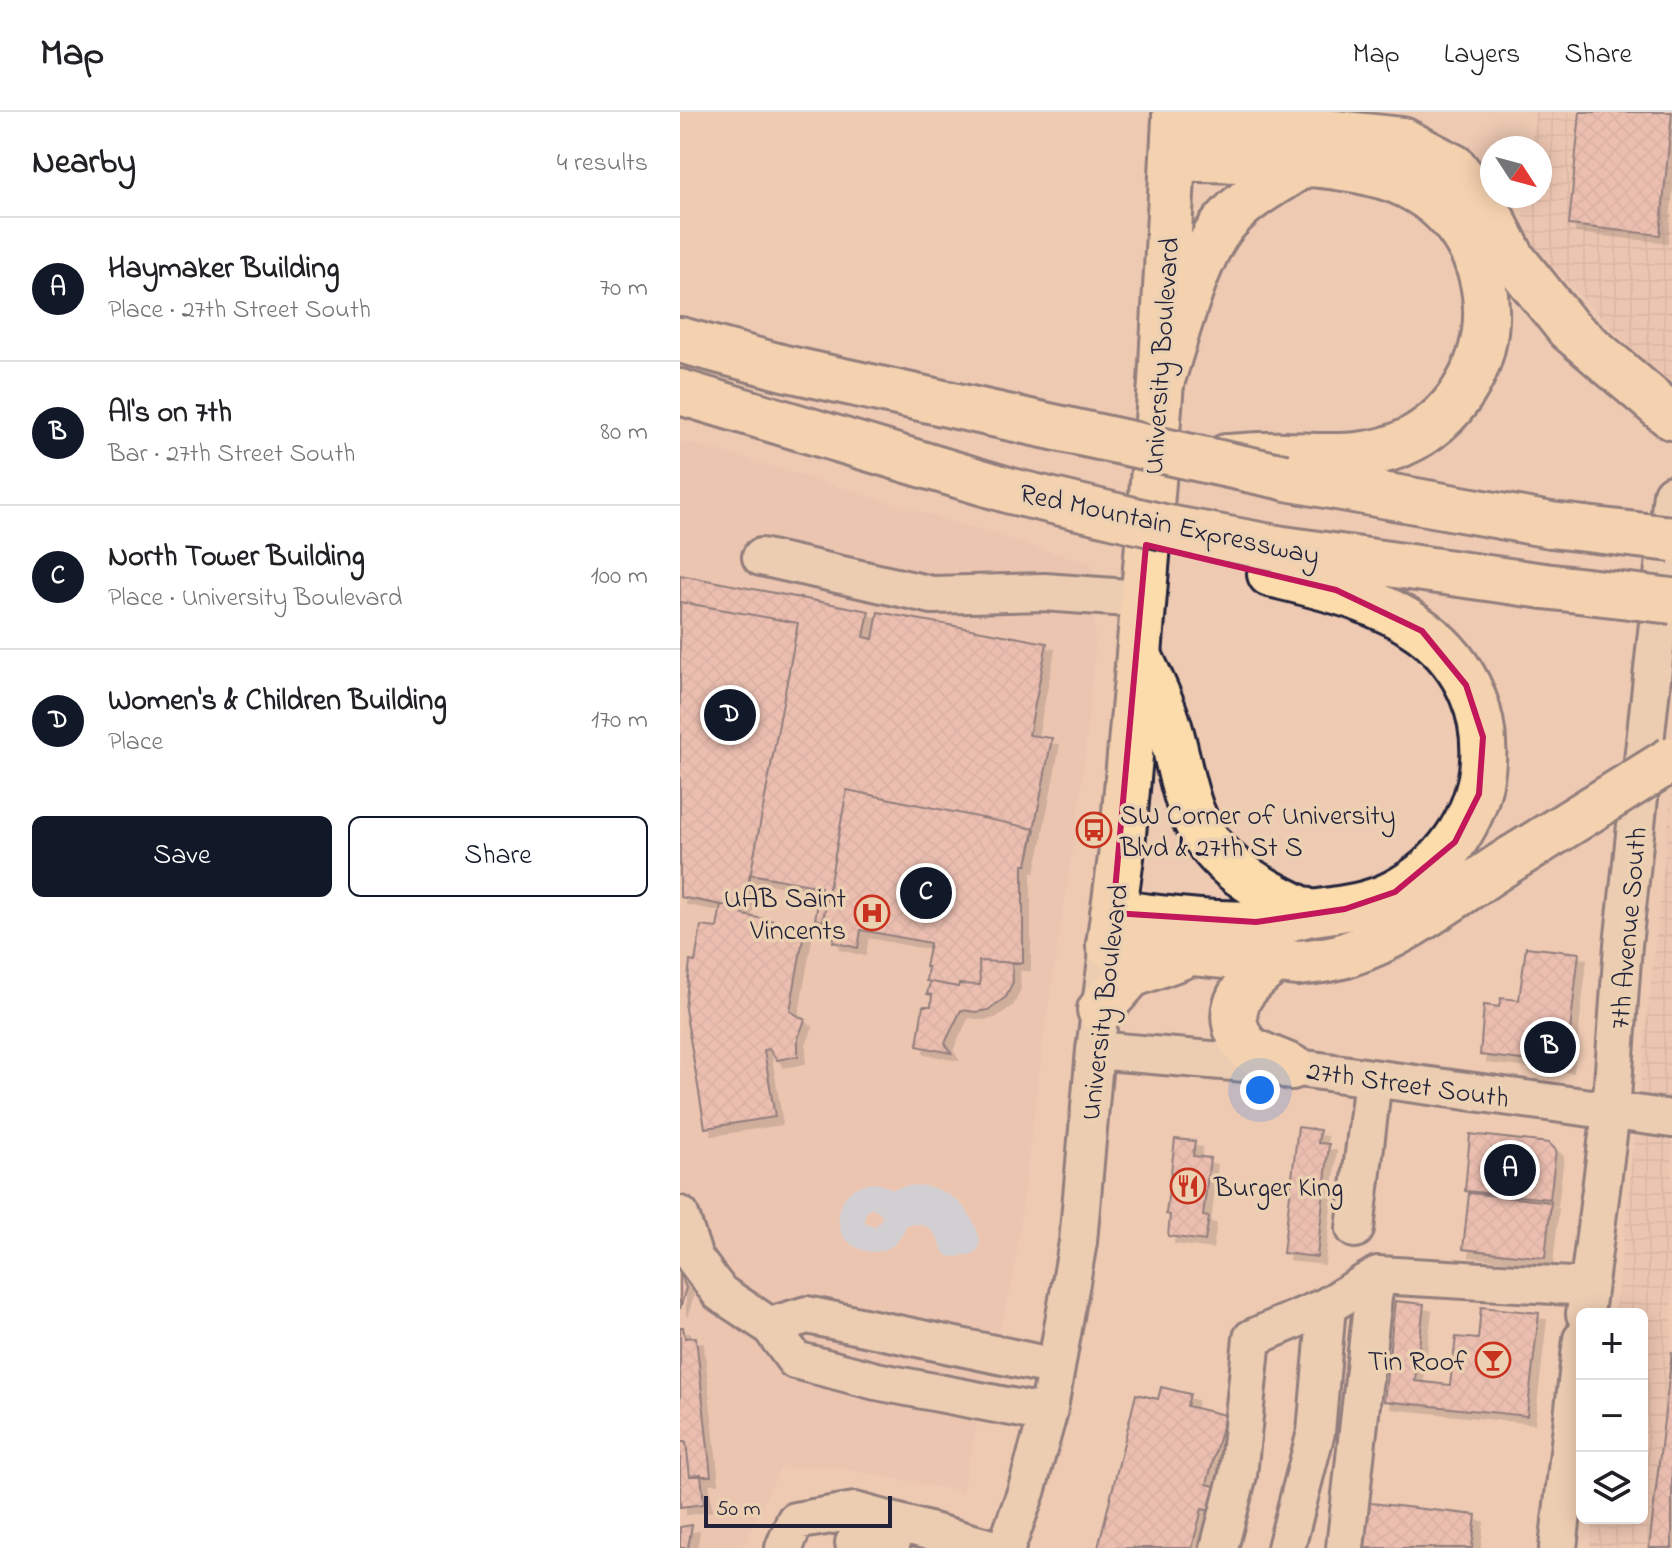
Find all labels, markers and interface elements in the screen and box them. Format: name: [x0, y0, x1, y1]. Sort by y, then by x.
text: Map: [40, 27, 104, 83]
text: Map: [1352, 35, 1400, 76]
text: Layers: [1444, 35, 1520, 76]
text: Share: [1564, 35, 1632, 76]
north arrow: [1480, 136, 1552, 208]
text: Nearby: [32, 139, 136, 189]
text: 4 results: [557, 145, 648, 183]
street label: University Boulevard: [1135, 236, 1192, 476]
text: Haymaker Building: [108, 248, 339, 292]
text: A: [50, 270, 66, 308]
text: 70 m: [599, 270, 648, 308]
text: Place · 27th Street South: [108, 292, 371, 330]
text: Al's on 7th: [108, 392, 232, 436]
text: B: [49, 414, 67, 452]
text: 80 m: [600, 414, 648, 452]
text: Bar · 27th Street South: [108, 436, 355, 474]
street label: Red Mountain Expressway: [1015, 475, 1323, 578]
text: North Tower Building: [108, 536, 365, 580]
text: C: [51, 558, 65, 596]
text: 100 m: [591, 558, 648, 596]
text: Place · University Boulevard: [108, 580, 402, 618]
text: Women's & Children Building: [108, 680, 447, 724]
pin: D: [704, 685, 756, 745]
text: D: [48, 702, 68, 740]
text: 170 m: [591, 702, 648, 740]
text: Place: [108, 724, 163, 762]
place label: SW Corner of University Blvd & 27th St S: [1119, 797, 1396, 870]
bus stop icon: SW Corner of University Blvd & 27th St S: [1075, 811, 1113, 849]
button: Save: [32, 816, 332, 897]
button: Share: [348, 816, 648, 897]
street label: 7th Avenue South: [1601, 825, 1660, 1031]
pin: C: [900, 863, 952, 923]
place label: UAB Saint Vincents: [724, 880, 846, 953]
street label: University Boulevard: [1072, 882, 1141, 1123]
hospital icon: UAB Saint Vincents: [853, 894, 891, 932]
pin: B: [1524, 1017, 1576, 1077]
street label: 27th Street South: [1304, 1052, 1511, 1121]
your location: [1240, 1070, 1280, 1110]
pin: A: [1484, 1140, 1536, 1200]
restaurant icon: Burger King: [1169, 1167, 1207, 1205]
place label: Burger King: [1213, 1169, 1343, 1210]
map controls: [1576, 1308, 1648, 1524]
button: +: [1576, 1308, 1648, 1380]
bar icon: Tin Roof: [1474, 1341, 1512, 1379]
place label: Tin Roof: [1368, 1343, 1467, 1384]
button: −: [1576, 1380, 1648, 1452]
button: layers: [1576, 1452, 1648, 1524]
scale bar: [704, 1492, 892, 1528]
text: 50 m: [716, 1494, 761, 1526]

